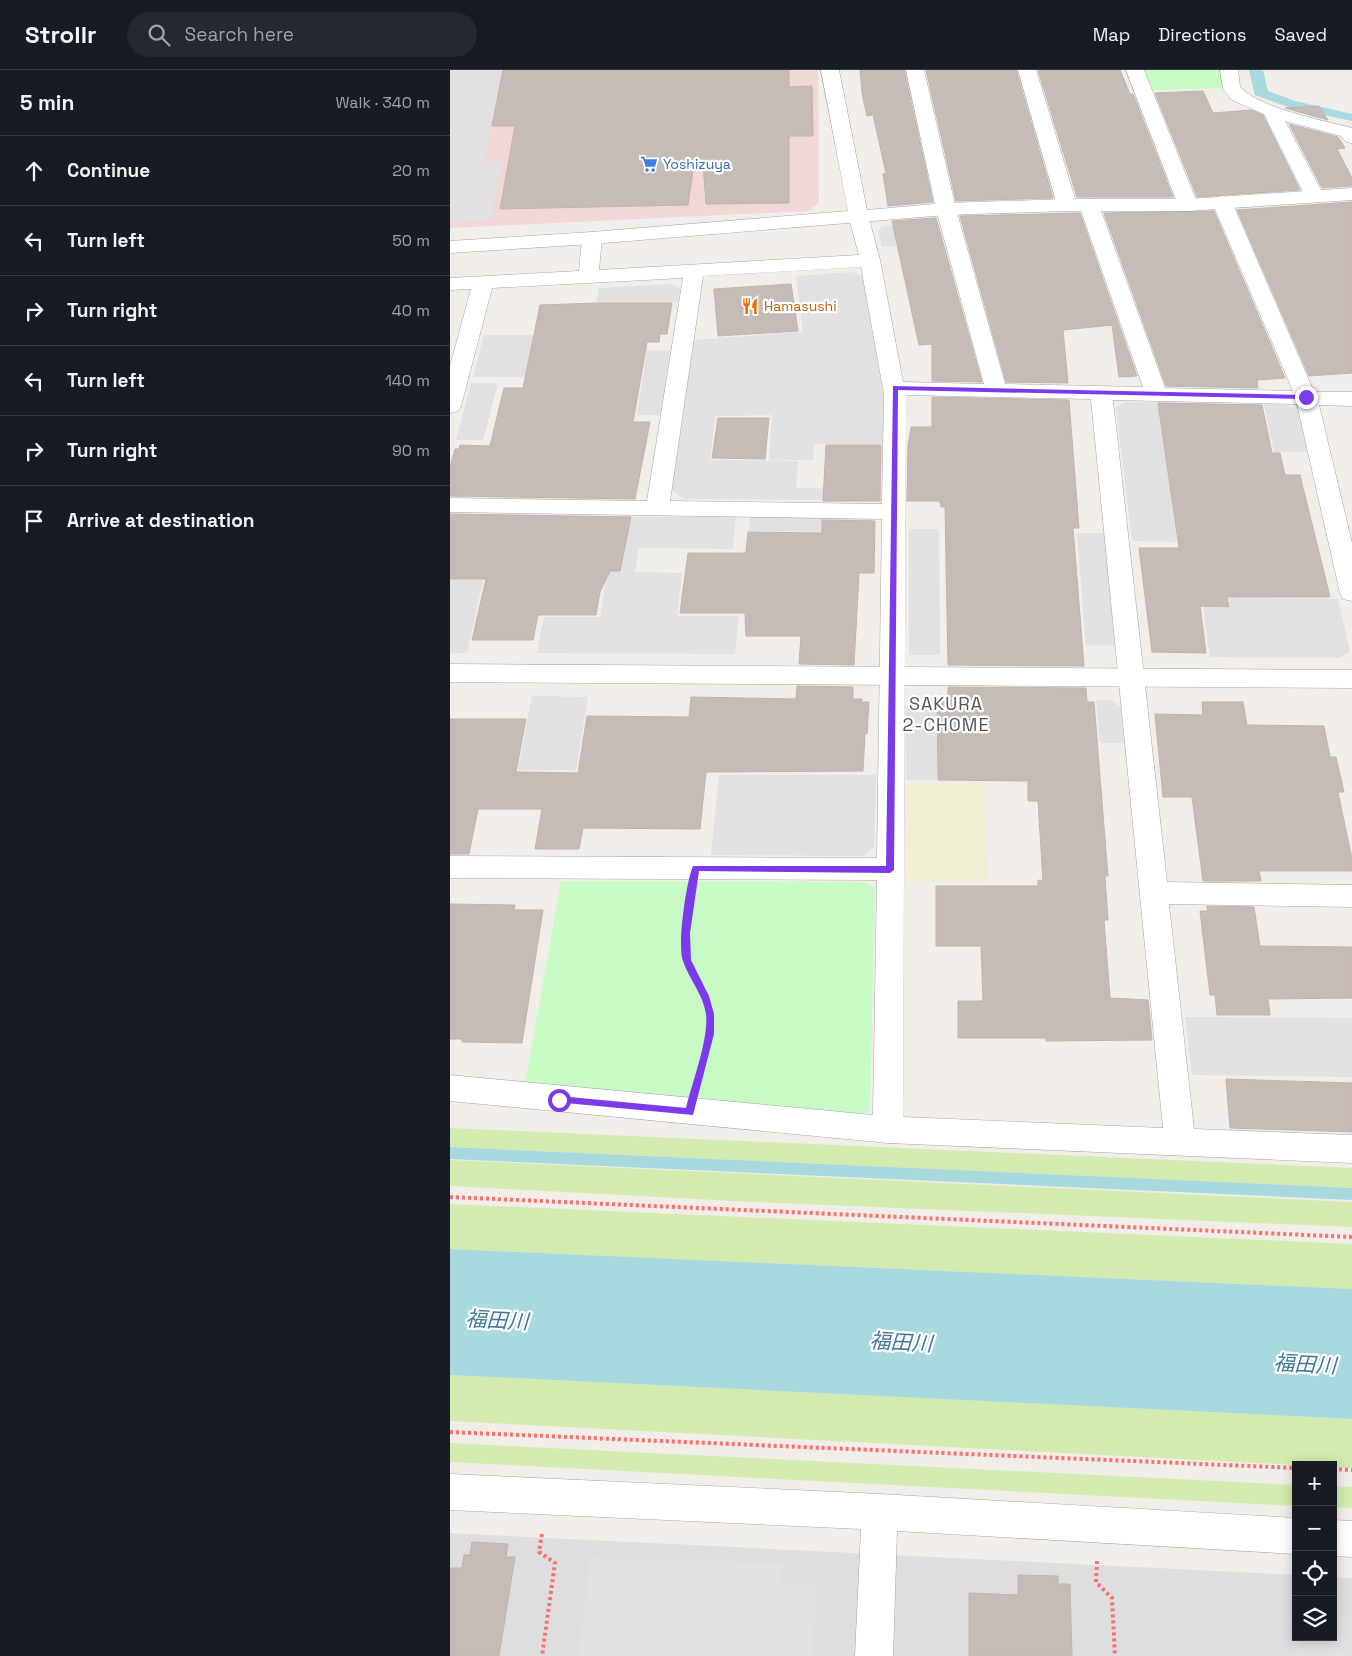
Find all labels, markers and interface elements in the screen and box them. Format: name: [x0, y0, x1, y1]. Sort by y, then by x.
search box: [127, 12, 477, 57]
text: Strollr: [25, 19, 97, 50]
icon: search: [145, 21, 173, 49]
text: Search here: [185, 22, 294, 47]
text: Map: [1093, 23, 1130, 46]
text: Directions: [1158, 23, 1247, 46]
text: Saved: [1275, 23, 1327, 46]
text: 5 min: [20, 89, 74, 116]
text: Walk · 340 m: [335, 92, 430, 113]
supermarket icon: Yoshizuya: [639, 154, 659, 174]
place label: Yoshizuya: [663, 155, 731, 173]
icon: ahead: [20, 157, 48, 185]
text: Continue: [67, 158, 150, 183]
text: 20 m: [392, 160, 430, 181]
icon: left: [20, 227, 48, 255]
text: Turn left: [67, 228, 145, 253]
text: 50 m: [392, 230, 430, 251]
restaurant icon: Hamasushi: [740, 296, 760, 316]
icon: right: [20, 297, 48, 325]
place label: Hamasushi: [764, 297, 837, 315]
text: Turn right: [67, 298, 157, 323]
text: 40 m: [392, 300, 430, 321]
icon: left: [20, 367, 48, 395]
text: Turn left: [67, 368, 145, 393]
text: 140 m: [385, 370, 430, 391]
route end: [1295, 386, 1318, 409]
icon: right: [20, 437, 48, 465]
text: Turn right: [67, 438, 157, 463]
text: 90 m: [392, 440, 430, 461]
icon: arrive: [20, 507, 48, 535]
text: Arrive at destination: [67, 508, 255, 533]
district label: SAKURA 2-CHOME: [902, 692, 990, 736]
route start: [548, 1089, 571, 1112]
water label: 福田川: [465, 1305, 531, 1335]
water label: 福田川: [869, 1327, 935, 1357]
water label: 福田川: [1273, 1349, 1339, 1379]
map controls: [1292, 1461, 1337, 1641]
button: +: [1292, 1461, 1337, 1506]
button: −: [1292, 1506, 1337, 1551]
button: locate: [1292, 1551, 1337, 1596]
button: layers: [1292, 1596, 1337, 1641]

